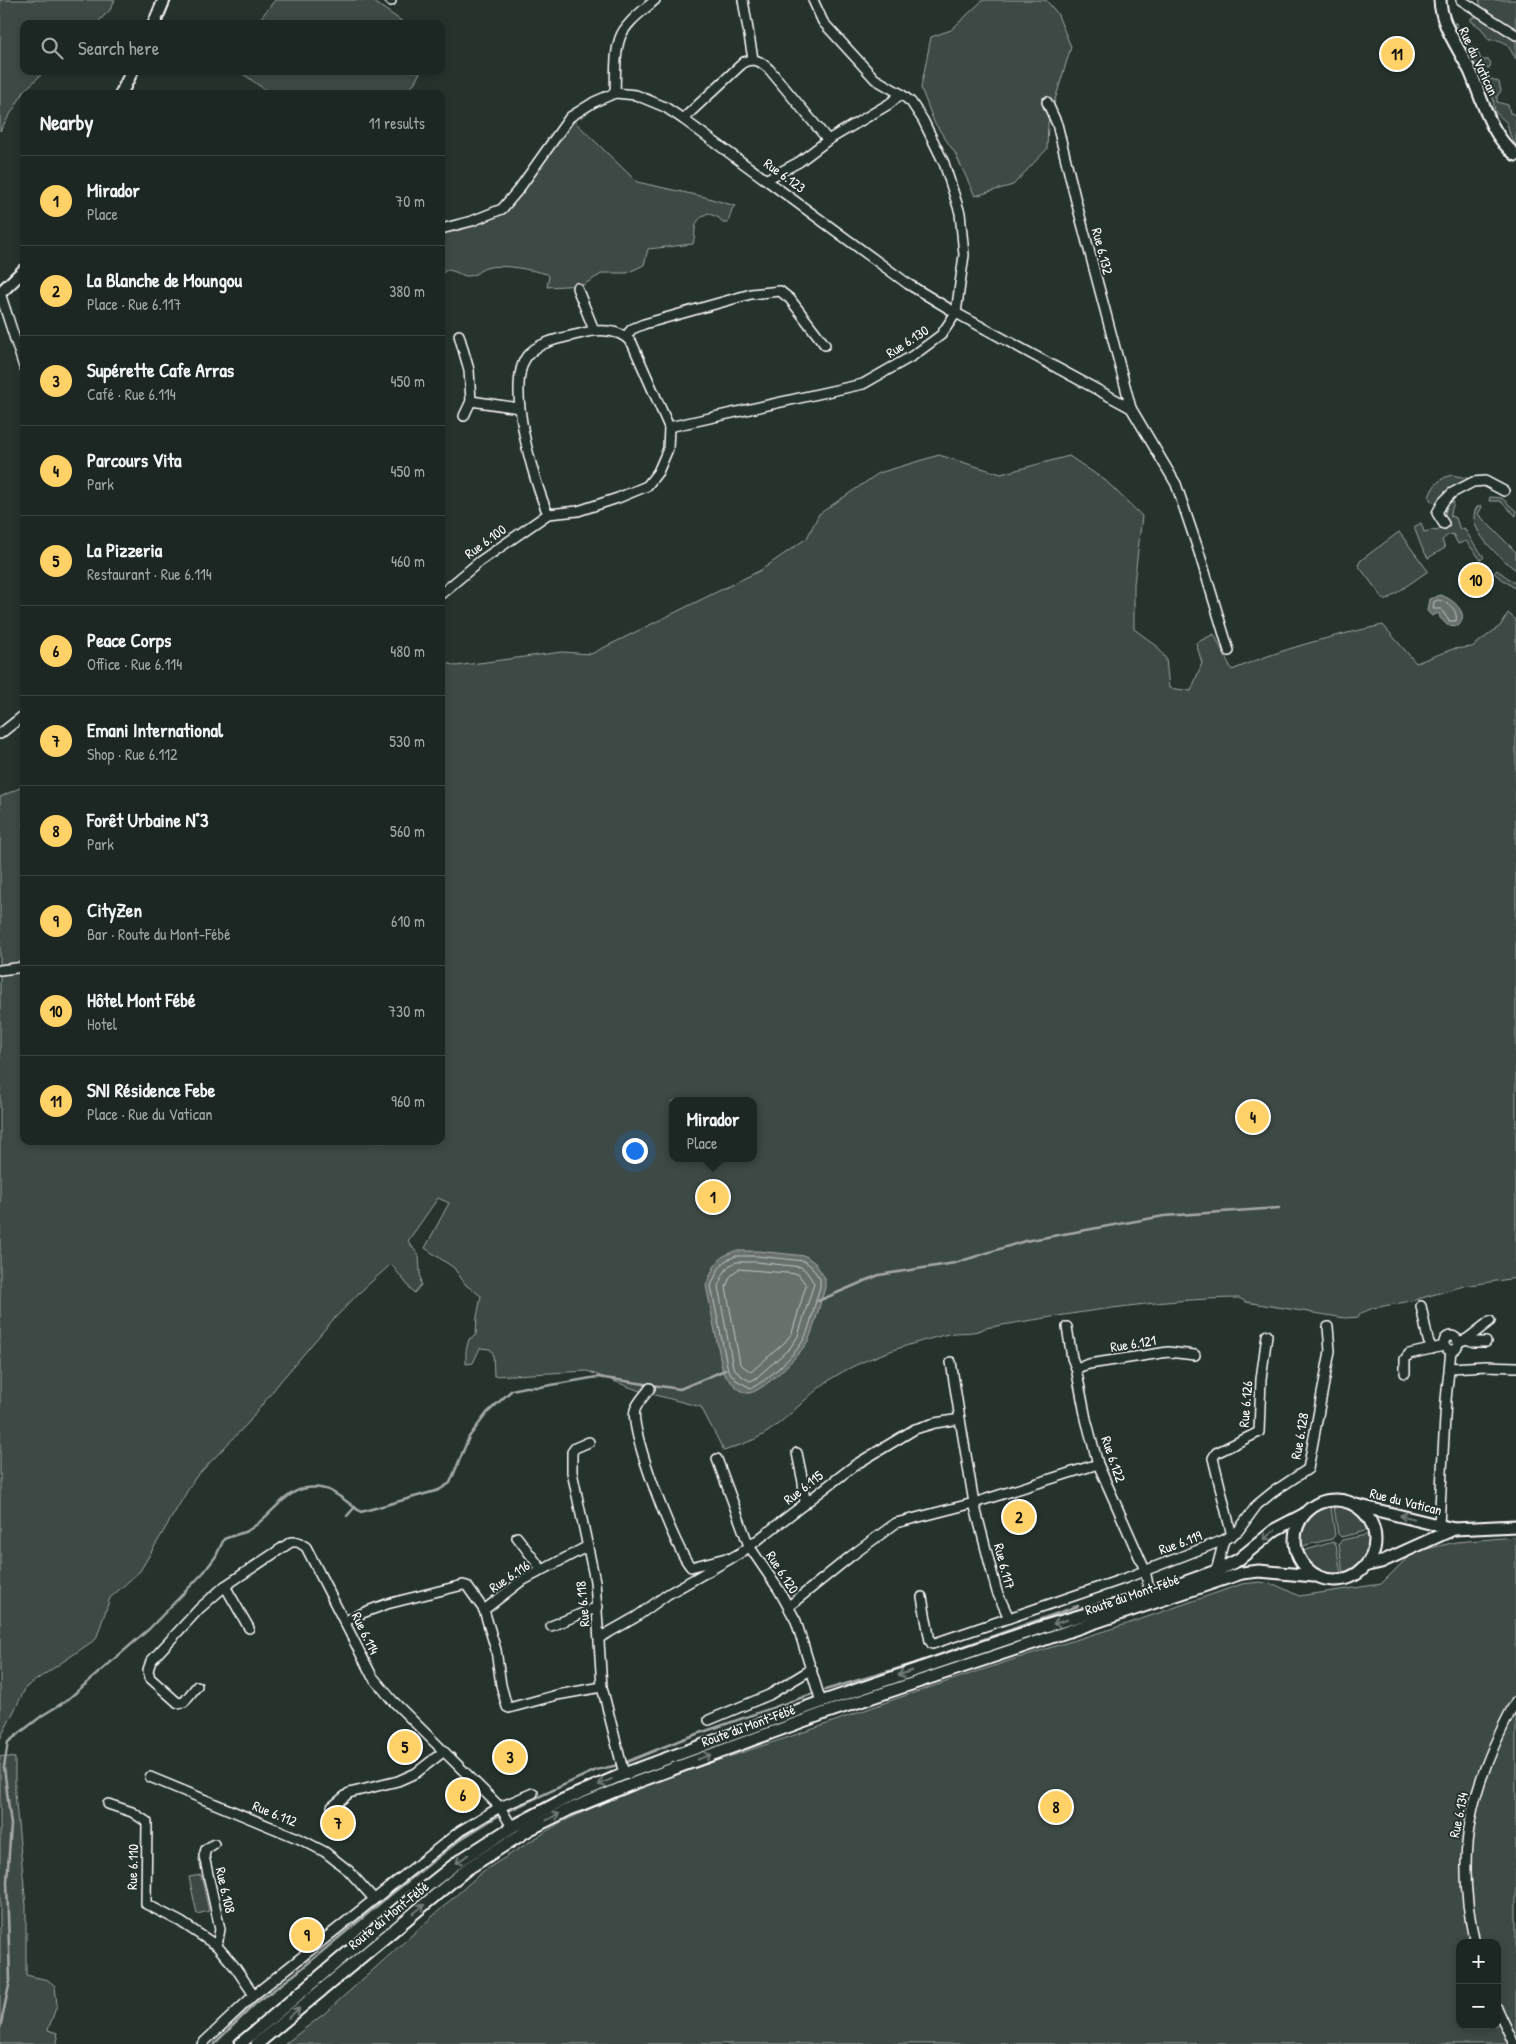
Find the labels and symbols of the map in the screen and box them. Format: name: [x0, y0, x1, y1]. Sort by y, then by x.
street label: Rue du Vatican: [1455, 24, 1503, 98]
pin: 11: [1381, 35, 1413, 73]
street label: Rue 6.123: [760, 153, 810, 197]
street label: Rue 6.132: [1088, 226, 1118, 277]
street label: Rue 6.130: [882, 320, 932, 362]
street label: Rue 6.100: [460, 520, 510, 562]
pin: 10: [1460, 561, 1492, 599]
pin: 4: [1237, 1098, 1269, 1136]
your location: [622, 1138, 648, 1164]
pin: 1: [697, 1178, 729, 1216]
street label: Rue 6.121: [1109, 1330, 1157, 1356]
street label: Rue 6.126: [1234, 1380, 1257, 1428]
street label: Rue 6.128: [1286, 1411, 1312, 1461]
street label: Rue 6.122: [1097, 1433, 1131, 1485]
street label: Rue 6.115: [779, 1465, 827, 1508]
street label: Rue du Vatican: [1368, 1483, 1444, 1519]
pin: 2: [1003, 1498, 1035, 1536]
one-way arrow: [1399, 1512, 1415, 1521]
street label: Rue 6.119: [1156, 1525, 1204, 1559]
one-way arrow: [1263, 1530, 1276, 1541]
street label: Rue 6.117: [990, 1541, 1020, 1591]
street label: Rue 6.120: [762, 1547, 804, 1597]
street label: Rue 6.116: [485, 1555, 533, 1596]
street label: Route du Mont-Fébé: [1082, 1569, 1182, 1619]
street label: Rue 6.118: [571, 1580, 593, 1628]
street label: Rue 6.114: [348, 1609, 384, 1657]
one-way arrow: [1052, 1618, 1068, 1627]
one-way arrow: [898, 1669, 914, 1679]
street label: Route du Mont-Fébé: [699, 1699, 798, 1751]
pin: 5: [389, 1728, 421, 1766]
pin: 3: [494, 1738, 526, 1776]
one-way arrow: [695, 1752, 711, 1761]
pin: 6: [447, 1776, 479, 1814]
one-way arrow: [598, 1778, 613, 1788]
pin: 8: [1040, 1788, 1072, 1826]
street label: Rue 6.134: [1444, 1791, 1472, 1839]
street label: Rue 6.112: [250, 1796, 300, 1831]
pin: 7: [322, 1804, 354, 1842]
one-way arrow: [545, 1812, 560, 1821]
street label: Rue 6.110: [122, 1844, 142, 1890]
one-way arrow: [455, 1854, 469, 1864]
street label: Rue 6.108: [211, 1865, 241, 1915]
street label: Route du Mont-Fébé: [344, 1876, 433, 1953]
one-way arrow: [412, 1903, 425, 1914]
pin: 9: [291, 1916, 323, 1954]
one-way arrow: [287, 2007, 300, 2018]

